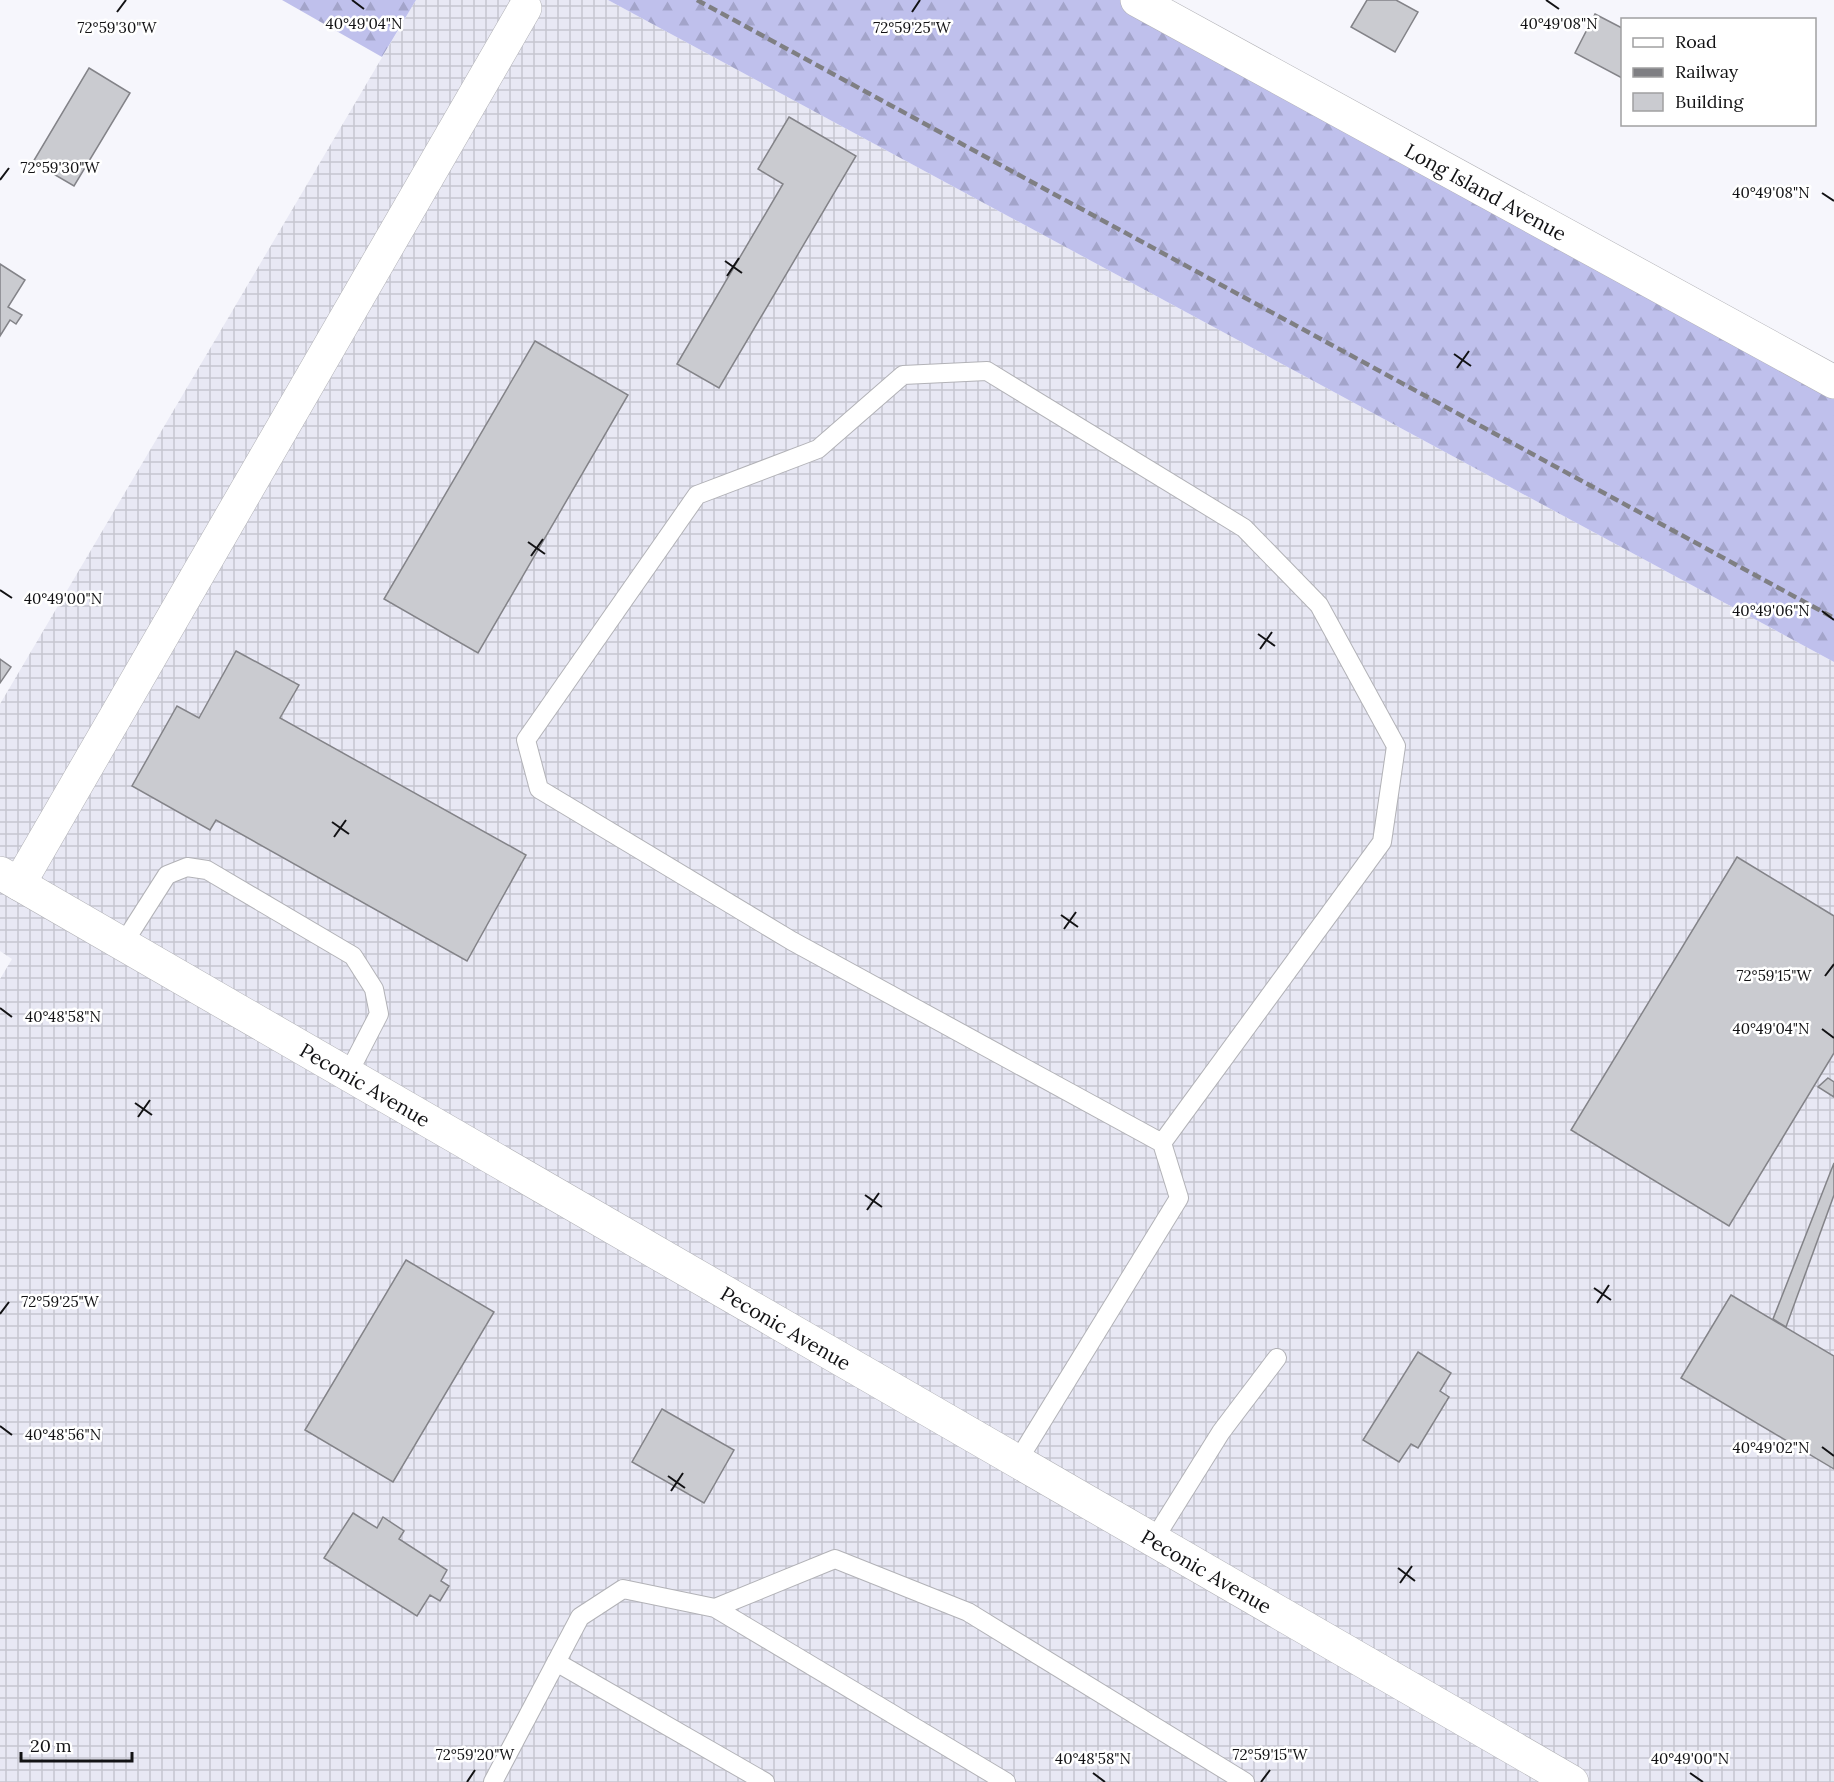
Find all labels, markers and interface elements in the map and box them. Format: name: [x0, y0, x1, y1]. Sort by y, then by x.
text: 40°49'04"N: [326, 14, 402, 33]
text: 40°49'08"N: [1520, 14, 1598, 33]
text: 72°59'30"W: [78, 18, 157, 37]
text: 72°59'25"W: [873, 18, 952, 37]
legend: [1621, 18, 1816, 126]
text: Road: [1675, 30, 1717, 53]
text: Railway: [1675, 60, 1739, 83]
text: Building: [1675, 90, 1745, 113]
street label: Long Island Avenue: [1401, 137, 1571, 246]
text: 72°59'30"W: [21, 158, 100, 177]
text: 40°49'08"N: [1732, 183, 1810, 202]
text: 40°49'00"N: [24, 589, 102, 608]
text: 40°49'06"N: [1732, 601, 1810, 620]
text: 72°59'15"W: [1737, 966, 1812, 985]
text: 40°48'58"N: [25, 1007, 101, 1026]
text: 40°49'04"N: [1733, 1019, 1809, 1038]
street label: Peconic Avenue: [296, 1037, 435, 1132]
street label: Peconic Avenue: [716, 1280, 856, 1375]
text: 72°59'25"W: [21, 1292, 100, 1311]
text: 40°48'56"N: [25, 1425, 101, 1444]
text: 40°49'02"N: [1733, 1438, 1809, 1457]
street label: Peconic Avenue: [1137, 1523, 1277, 1618]
scale bar: [21, 1725, 132, 1763]
text: 20 m: [30, 1734, 72, 1757]
text: 72°59'20"W: [436, 1745, 515, 1764]
text: 72°59'15"W: [1233, 1745, 1308, 1764]
text: 40°48'58"N: [1055, 1749, 1131, 1768]
text: 40°49'00"N: [1651, 1749, 1729, 1768]

